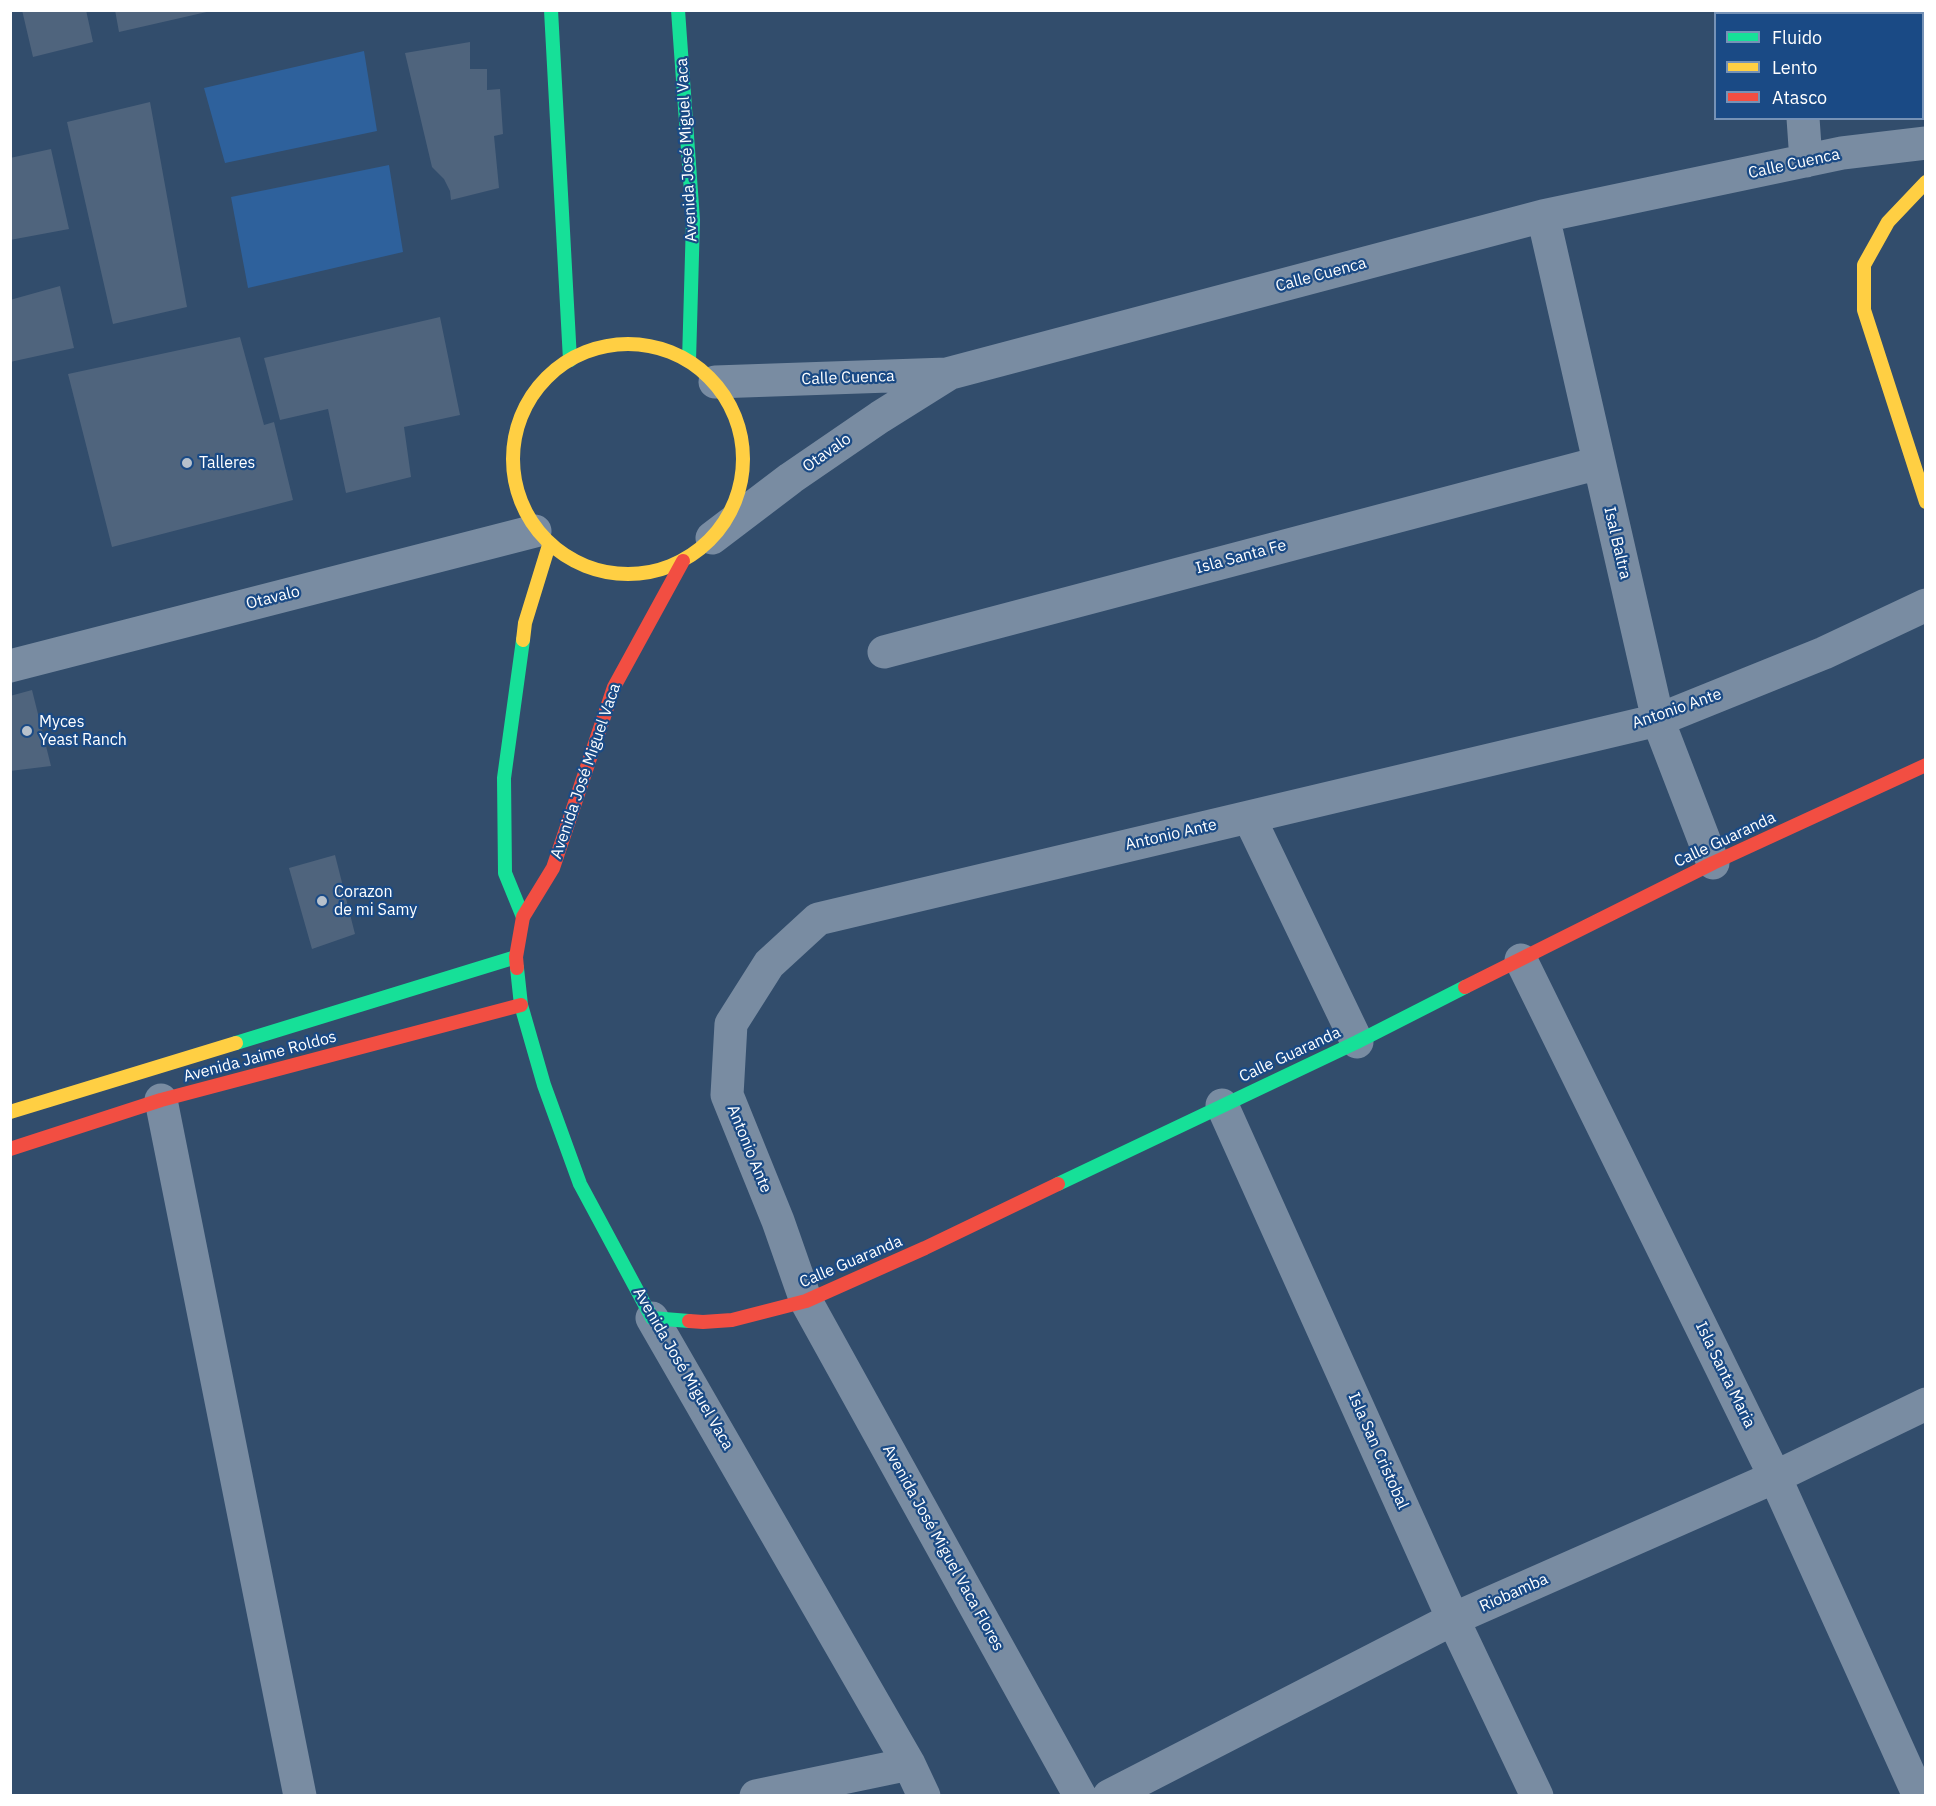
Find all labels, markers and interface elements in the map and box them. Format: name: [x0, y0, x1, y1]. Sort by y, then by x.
legend: [1714, 12, 1924, 120]
text: Fluido: [1772, 26, 1822, 49]
text: Lento: [1772, 56, 1817, 79]
street label: Avenida José Miguel Vaca: [673, 57, 701, 243]
text: Atasco: [1772, 86, 1827, 109]
street label: Calle Cuenca: [1746, 145, 1842, 183]
street label: Calle Cuenca: [1274, 254, 1368, 296]
street label: Calle Cuenca: [801, 367, 895, 389]
street label: Otavalo: [799, 429, 855, 477]
place label: Talleres: [199, 453, 255, 473]
marker: Talleres: [180, 456, 194, 470]
street label: Isal Baltra: [1599, 505, 1635, 581]
street label: Isla Santa Fe: [1194, 536, 1288, 578]
street label: Otavalo: [244, 582, 302, 614]
street label: Avenida José Miguel Vaca: [547, 681, 625, 861]
street label: Antonio Ante: [1630, 685, 1724, 733]
place label: Myces Yeast Ranch: [39, 712, 127, 750]
marker: Myces Yeast Ranch: [20, 724, 34, 738]
street label: Calle Guaranda: [1671, 808, 1779, 872]
street label: Antonio Ante: [1123, 815, 1219, 855]
place label: Corazon de mi Samy: [334, 882, 417, 920]
marker: Corazon de mi Samy: [315, 894, 329, 908]
street label: Calle Guaranda: [1236, 1023, 1344, 1087]
street label: Avenida Jaime Roldos: [181, 1027, 339, 1087]
street label: Antonio Ante: [723, 1102, 775, 1196]
street label: Calle Guaranda: [797, 1232, 905, 1292]
street label: Avenida José Miguel Vaca: [629, 1284, 737, 1454]
street label: Isla Santa Maria: [1691, 1319, 1759, 1431]
street label: Isla San Cristobal: [1344, 1390, 1412, 1512]
street label: Avenida José Miguel Vaca Flores: [878, 1442, 1008, 1654]
street label: Riobamba: [1477, 1569, 1551, 1617]

